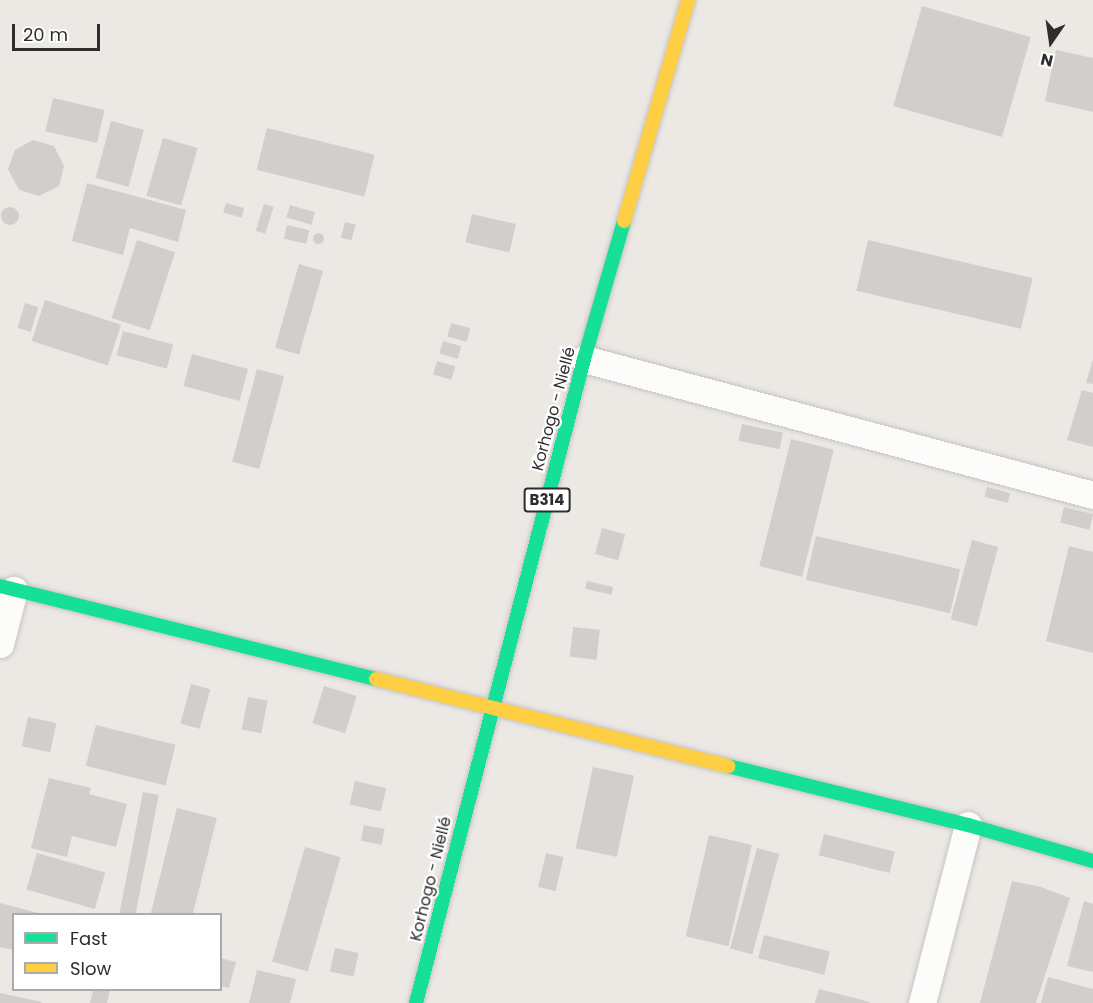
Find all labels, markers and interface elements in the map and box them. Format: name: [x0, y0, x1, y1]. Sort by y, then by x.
scale bar: [15, 12, 104, 50]
north arrow: [1021, 12, 1081, 72]
text: 20 m: [23, 22, 68, 47]
text: N: [1038, 47, 1055, 73]
street label: Korhogo - Niellé: [528, 345, 580, 473]
road number: B314: [523, 488, 571, 512]
street label: Korhogo - Niellé: [406, 815, 456, 943]
legend: [12, 913, 222, 991]
text: Fast: [70, 926, 107, 951]
text: Slow: [70, 956, 111, 981]

